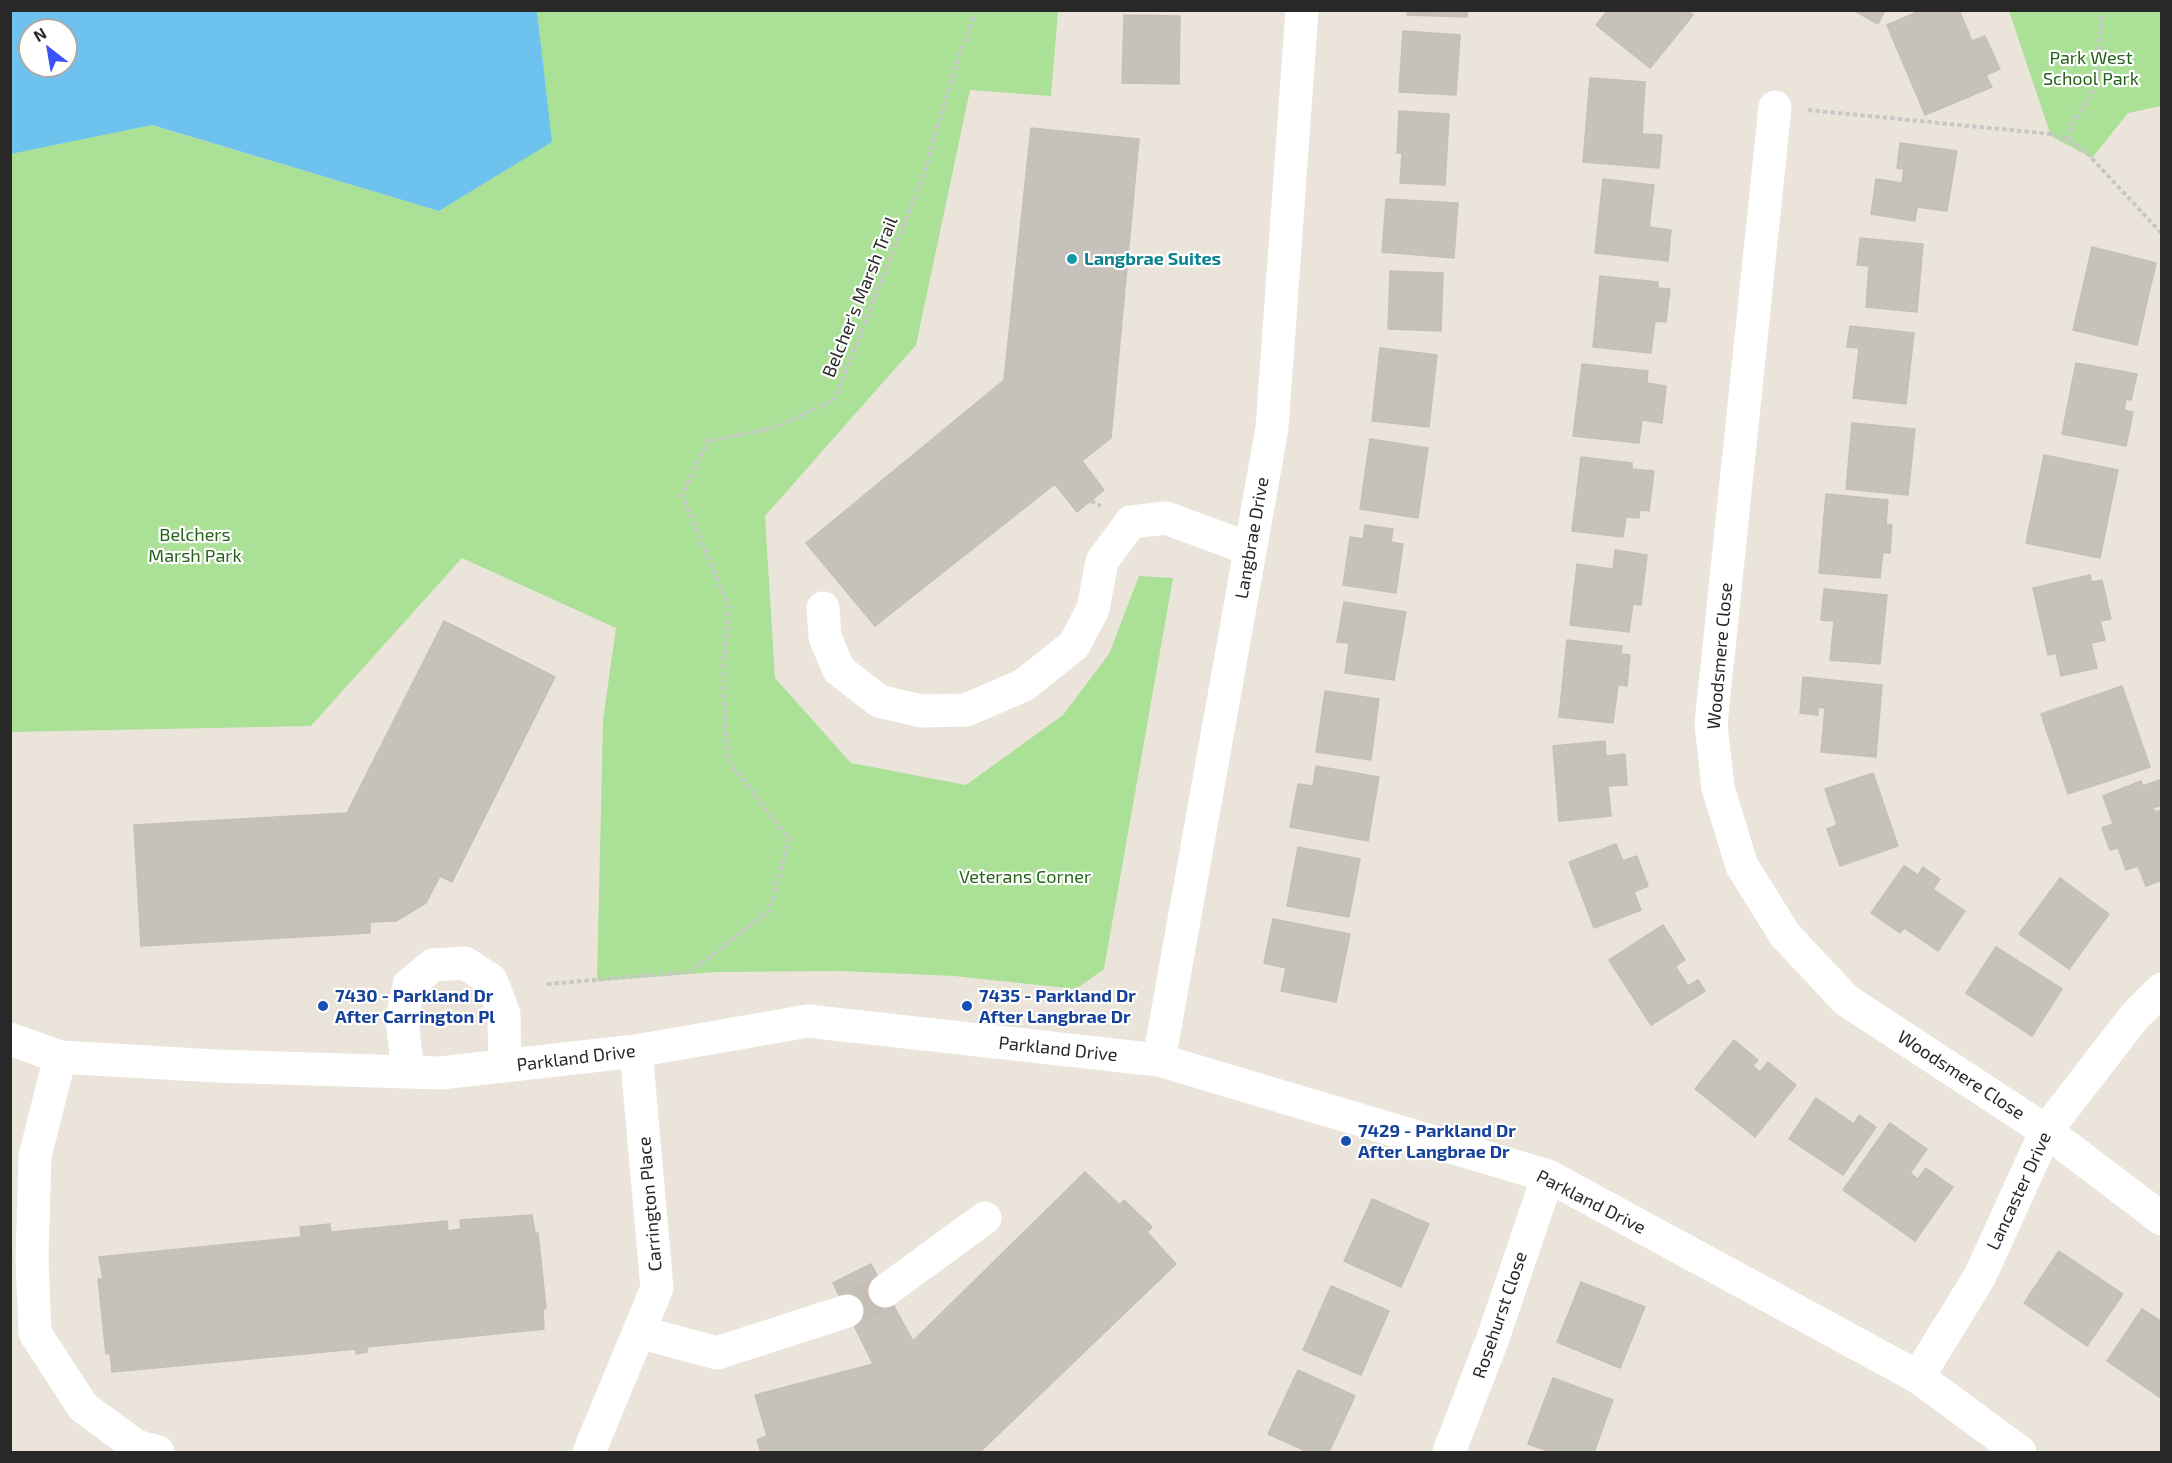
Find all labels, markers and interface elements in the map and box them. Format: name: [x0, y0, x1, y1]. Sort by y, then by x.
north arrow: [18, 18, 78, 78]
text: N: [30, 23, 49, 45]
park label: Park West School Park: [2043, 47, 2139, 90]
street label: Belcher's Marsh Trail: [818, 213, 902, 381]
place label: Langbrae Suites: [1084, 248, 1221, 270]
marker: Langbrae Suites: [1065, 252, 1079, 266]
street label: Langbrae Drive: [1231, 475, 1273, 601]
park label: Belchers Marsh Park: [148, 524, 242, 566]
street label: Woodsmere Close: [1703, 582, 1737, 730]
park label: Veterans Corner: [959, 866, 1091, 888]
place label: 7430 - Parkland Dr After Carrington Pl: [335, 985, 495, 1028]
place label: 7435 - Parkland Dr After Langbrae Dr: [979, 985, 1136, 1028]
marker: 7430 - Parkland Dr After Carrington Pl: [316, 999, 330, 1013]
marker: 7435 - Parkland Dr After Langbrae Dr: [960, 999, 974, 1013]
street label: Woodsmere Close: [1893, 1026, 2029, 1124]
street label: Parkland Drive: [997, 1032, 1119, 1066]
street label: Parkland Drive: [515, 1040, 637, 1076]
place label: 7429 - Parkland Dr After Langbrae Dr: [1358, 1120, 1516, 1162]
street label: Lancaster Drive: [1982, 1128, 2056, 1254]
marker: 7429 - Parkland Dr After Langbrae Dr: [1339, 1134, 1353, 1148]
street label: Carrington Place: [633, 1136, 667, 1272]
street label: Parkland Drive: [1533, 1165, 1649, 1239]
street label: Rosehurst Close: [1468, 1249, 1532, 1381]

